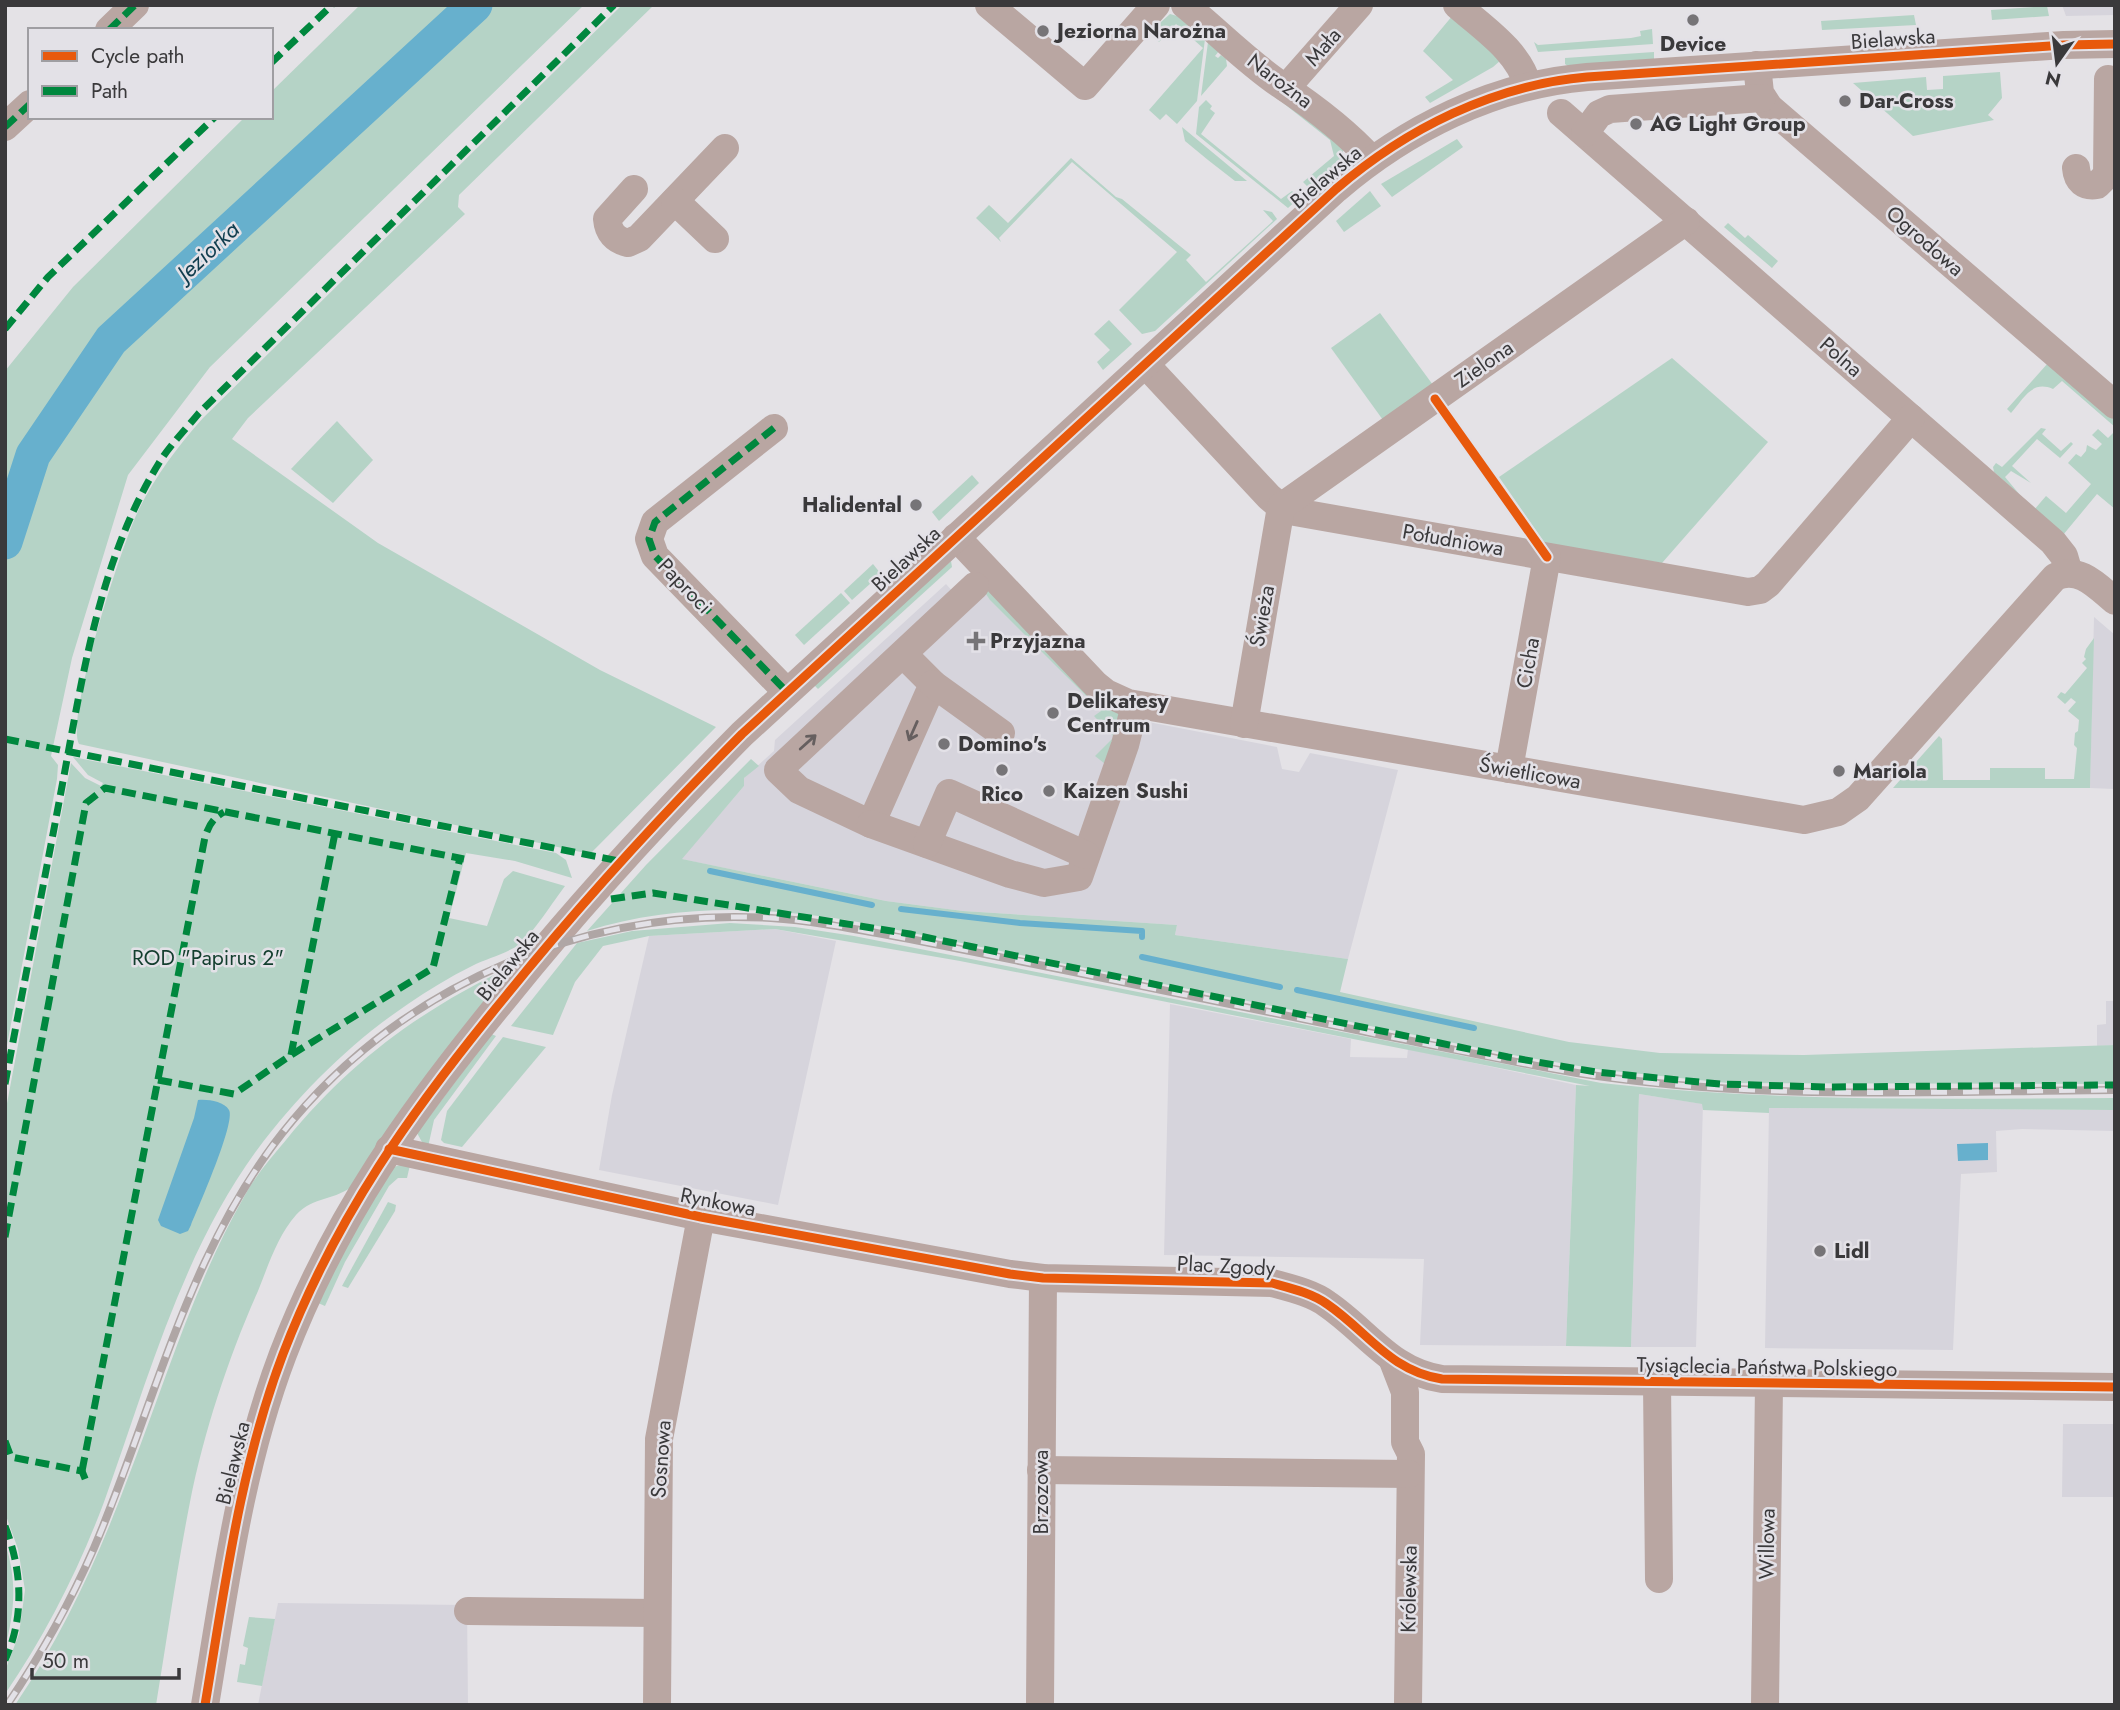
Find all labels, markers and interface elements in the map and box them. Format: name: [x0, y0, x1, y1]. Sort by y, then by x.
marker: Device: [1685, 12, 1701, 28]
place label: Jeziorna Narożna: [1053, 16, 1226, 46]
street label: Mała: [1298, 21, 1348, 73]
street label: Bielawska: [1850, 21, 1936, 57]
marker: Jeziorna Narożna: [1035, 23, 1051, 39]
legend: [28, 28, 273, 119]
north arrow: [2022, 28, 2092, 98]
place label: Device: [1660, 29, 1726, 59]
text: Cycle path: [91, 41, 184, 71]
street label: Narożna: [1241, 46, 1319, 116]
text: N: [2042, 64, 2064, 94]
text: Path: [91, 76, 128, 106]
place label: Dar-Cross: [1859, 86, 1954, 116]
marker: Dar-Cross: [1837, 93, 1853, 109]
place label: AG Light Group: [1649, 109, 1806, 139]
marker: AG Light Group: [1628, 116, 1644, 132]
street label: Bielawska: [1284, 138, 1368, 216]
street label: Ogrodowa: [1880, 199, 1970, 283]
water label: Jeziorka: [166, 213, 247, 292]
street label: Polna: [1813, 330, 1869, 384]
street label: Zielona: [1449, 333, 1519, 395]
place label: Halidental: [802, 490, 902, 520]
marker: Halidental: [908, 497, 924, 513]
street label: Południowa: [1400, 516, 1506, 564]
street label: Bielawska: [865, 519, 947, 599]
street label: Paproci: [651, 552, 719, 620]
street label: Świeża: [1242, 583, 1282, 649]
place label: Przyjazna: [990, 626, 1086, 656]
marker: Przyjazna: [968, 633, 984, 649]
street label: Cicha: [1509, 635, 1547, 691]
place label: Delikatesy Centrum: [1067, 686, 1170, 740]
marker: Delikatesy Centrum: [1045, 705, 1061, 721]
one-way arrow: [906, 719, 919, 741]
place label: Domino's: [958, 729, 1047, 759]
one-way arrow: [799, 734, 817, 750]
marker: Domino's: [936, 736, 952, 752]
street label: Świetlicowa: [1477, 749, 1583, 797]
place label: Mariola: [1853, 756, 1927, 786]
marker: Rico: [994, 762, 1010, 778]
marker: Mariola: [1831, 763, 1847, 779]
place label: Kaizen Sushi: [1063, 776, 1188, 806]
place label: Rico: [981, 779, 1023, 809]
marker: Kaizen Sushi: [1041, 783, 1057, 799]
street label: Bielawska: [470, 923, 546, 1007]
park label: ROD "Papirus 2": [132, 943, 284, 973]
street label: Rynkowa: [678, 1180, 758, 1224]
place label: Lidl: [1834, 1236, 1870, 1266]
marker: Lidl: [1812, 1243, 1828, 1259]
street label: Plac Zgody: [1176, 1248, 1277, 1284]
street label: Tysiąclecia Państwa Polskiego: [1636, 1350, 1898, 1384]
street label: Bielawska: [208, 1418, 258, 1508]
street label: Sosnowa: [643, 1419, 679, 1499]
street label: Brzozowa: [1026, 1450, 1056, 1534]
street label: Willowa: [1751, 1508, 1783, 1580]
street label: Królewska: [1393, 1545, 1425, 1633]
scale bar: [32, 1636, 178, 1680]
text: 50 m: [42, 1646, 89, 1676]

